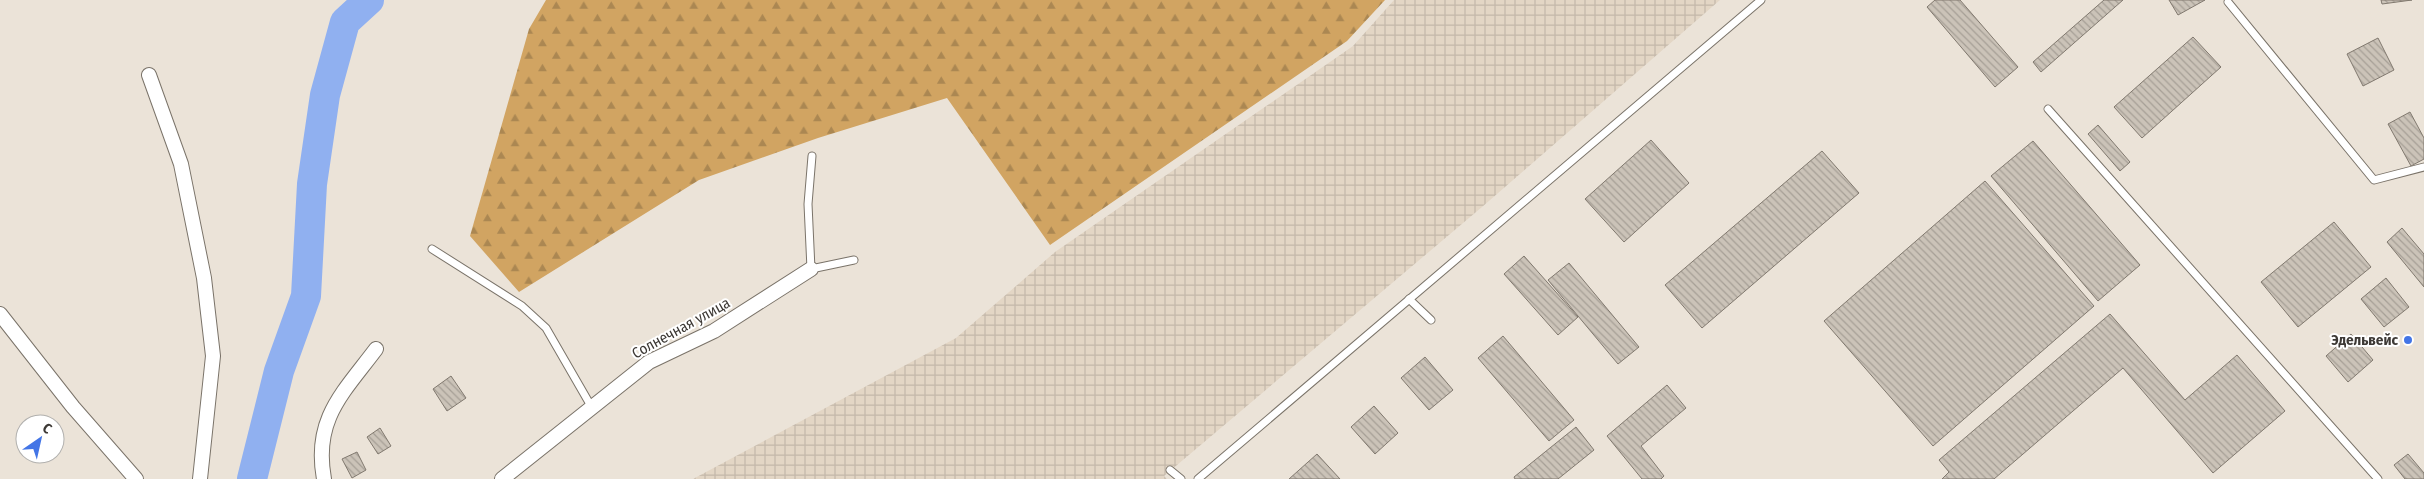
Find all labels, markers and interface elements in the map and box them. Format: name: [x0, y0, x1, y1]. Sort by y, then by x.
street label: Солнечная улица: [629, 294, 733, 362]
place label: Эдельвейс: [2331, 331, 2398, 349]
marker: Эдельвейс: [2402, 334, 2414, 346]
north arrow: [15, 414, 65, 464]
text: С: [39, 420, 55, 438]

